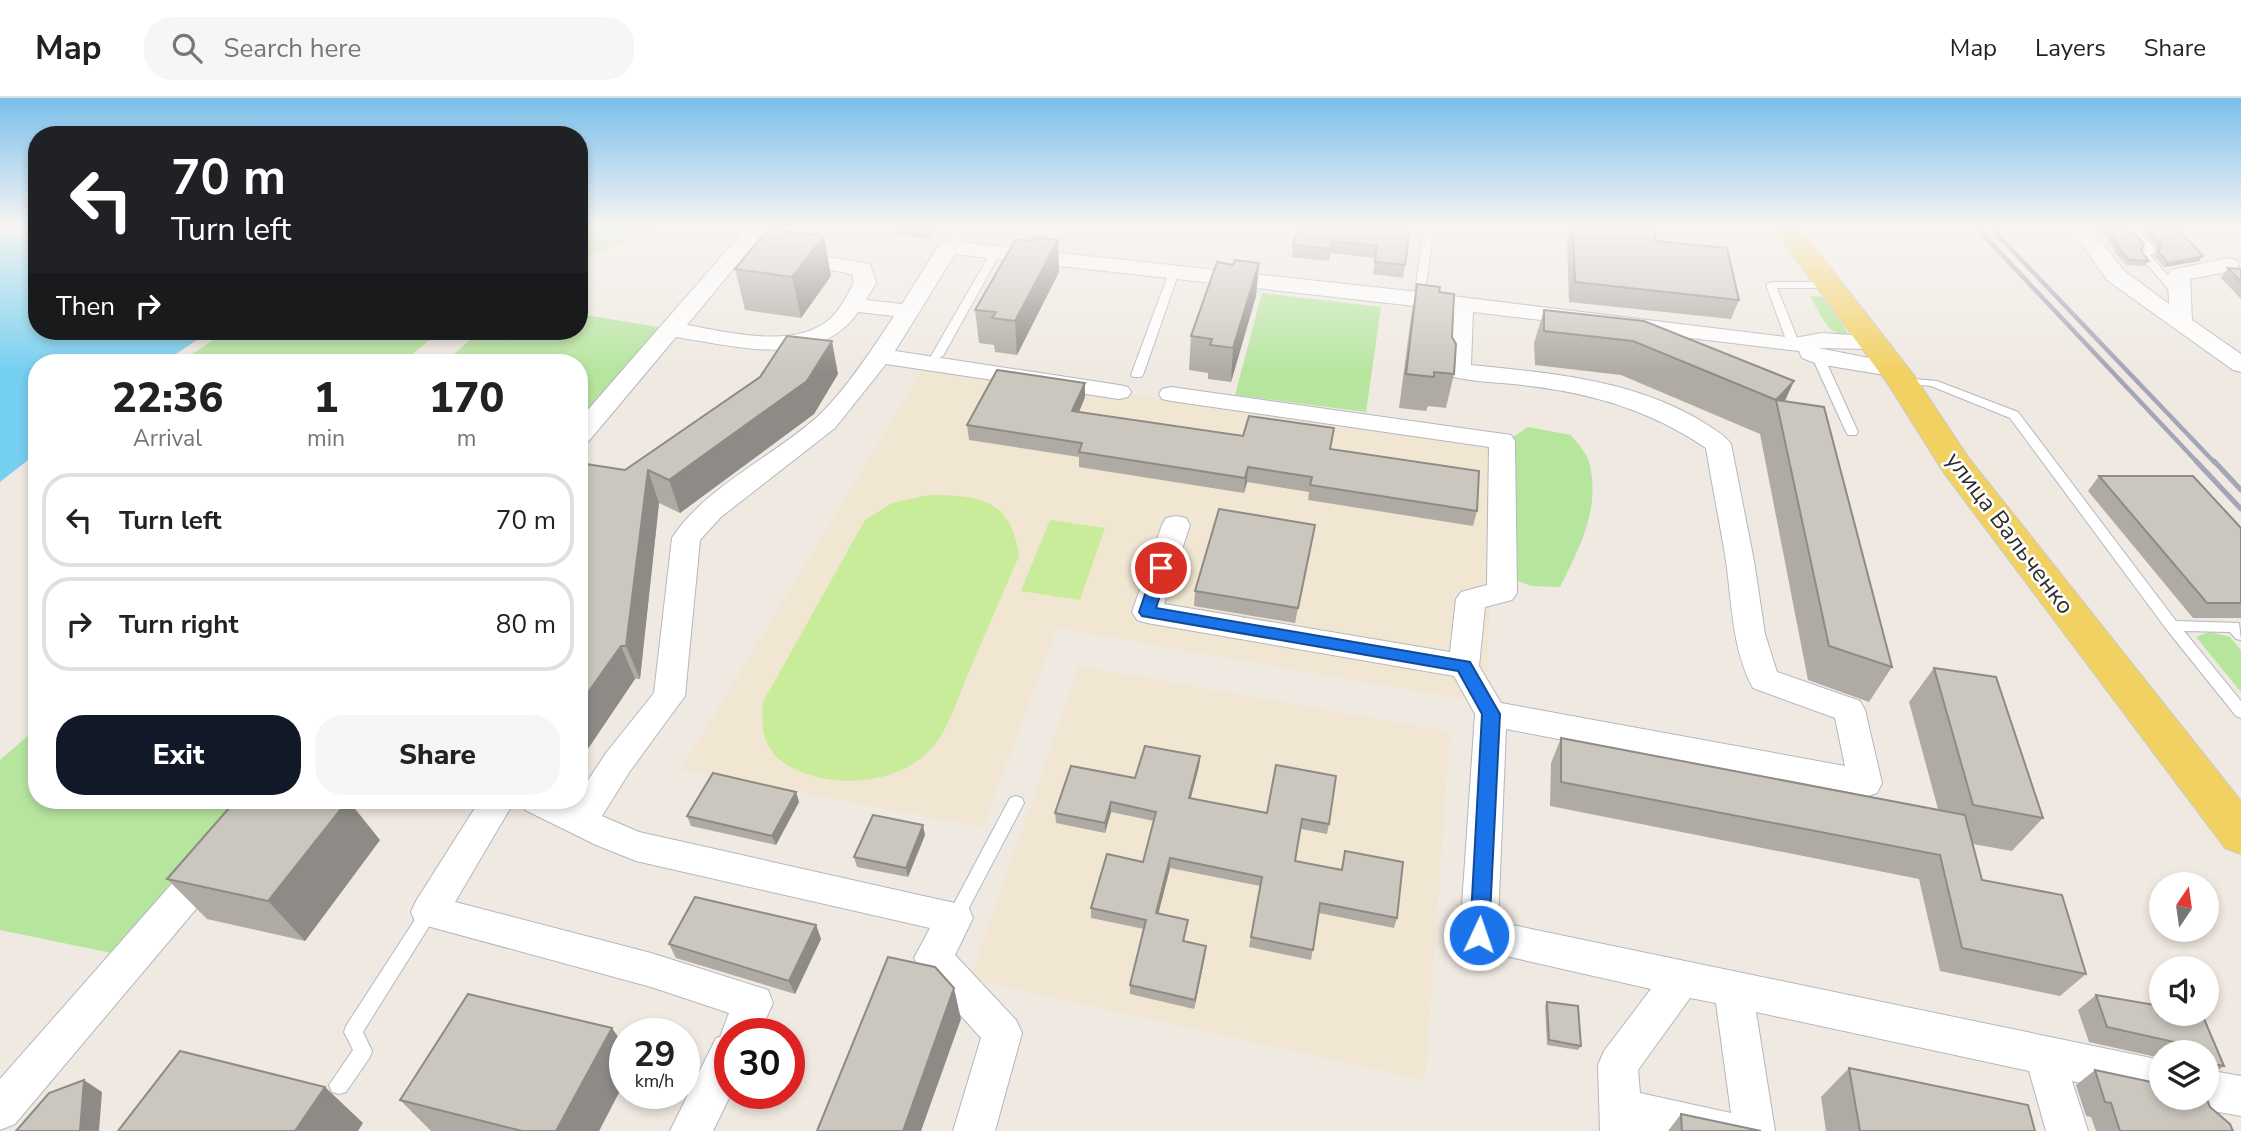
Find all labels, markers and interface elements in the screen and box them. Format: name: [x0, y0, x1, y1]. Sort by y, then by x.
search box: [144, 17, 634, 80]
text: Map: [35, 26, 102, 71]
icon: search: [168, 29, 206, 67]
text: Search here: [224, 31, 361, 66]
text: Map: [1950, 32, 1997, 64]
text: Layers: [2035, 32, 2106, 64]
text: Share: [2144, 32, 2206, 64]
text: 70 m: [171, 144, 286, 211]
icon: left: [56, 154, 147, 245]
text: Turn left: [171, 208, 291, 251]
icon: right: [129, 287, 167, 325]
text: Then: [56, 289, 115, 324]
text: 22:36: [112, 370, 223, 427]
text: 1: [313, 370, 339, 427]
text: 170: [429, 370, 504, 427]
text: Arrival: [133, 423, 202, 454]
text: min: [307, 423, 345, 454]
text: m: [457, 423, 476, 454]
street label: улица Вальченко: [1938, 445, 2082, 621]
icon: left: [60, 501, 98, 539]
text: Turn left: [119, 503, 222, 538]
text: 70 m: [496, 503, 556, 538]
pin: [1131, 538, 1191, 598]
icon: arrive: [1142, 549, 1180, 587]
icon: right: [60, 605, 98, 643]
text: Turn right: [119, 607, 238, 642]
text: 80 m: [496, 607, 556, 642]
button: Exit: [56, 715, 301, 795]
button: Share: [315, 715, 560, 795]
north arrow: [2149, 872, 2219, 942]
map controls: [2149, 872, 2219, 1110]
position arrow: [1442, 898, 1516, 972]
button: sound: [2149, 956, 2219, 1026]
speed limit sign: 30: [714, 1018, 805, 1109]
text: 29: [633, 1031, 676, 1078]
button: layers: [2149, 1040, 2219, 1110]
text: km/h: [635, 1069, 674, 1093]

